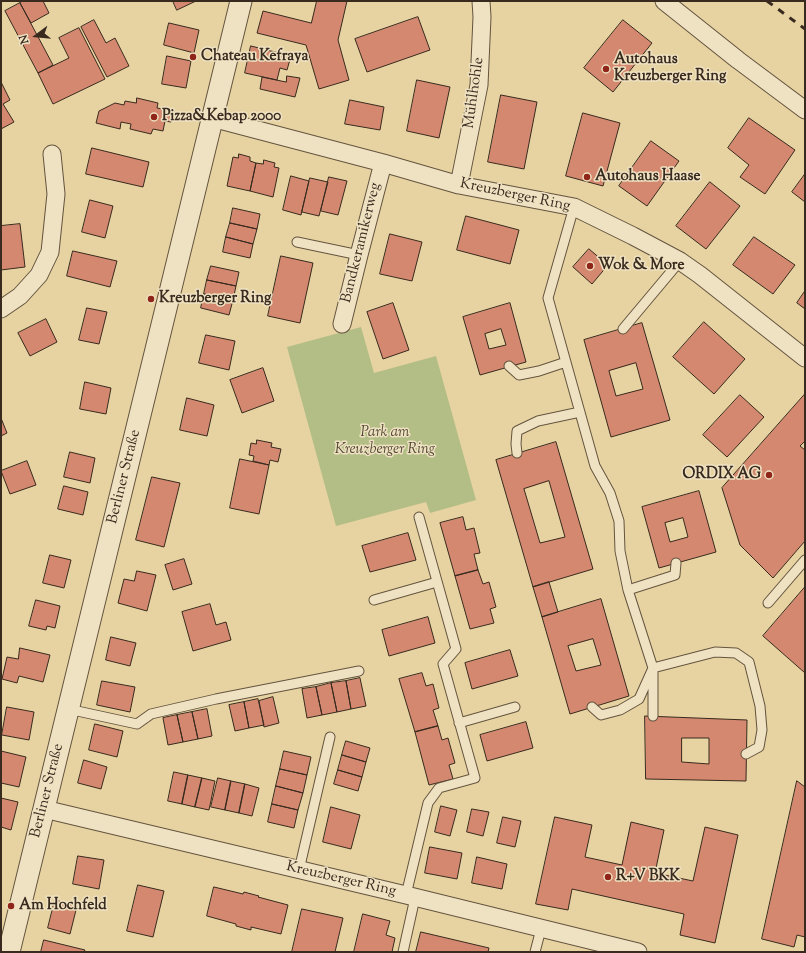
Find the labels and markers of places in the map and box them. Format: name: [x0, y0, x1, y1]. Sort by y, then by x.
place label: Chateau Kefraya: [201, 48, 308, 66]
place label: Autohaus Kreuzberger Ring: [614, 51, 726, 86]
marker: Chateau Kefraya: [188, 52, 198, 62]
marker: Autohaus Kreuzberger Ring: [601, 64, 611, 74]
place label: Pizza&Kebap 2000: [162, 108, 281, 126]
marker: Pizza&Kebap 2000: [149, 112, 159, 122]
place label: Autohaus Haase: [595, 168, 700, 186]
marker: Autohaus Haase: [582, 172, 592, 182]
place label: Wok & More: [598, 257, 684, 275]
marker: Wok & More: [585, 261, 595, 271]
place label: Kreuzberger Ring: [159, 290, 271, 308]
marker: Kreuzberger Ring: [146, 294, 156, 304]
place label: ORDIX AG: [682, 466, 761, 484]
marker: ORDIX AG: [764, 470, 774, 480]
place label: R+V BKK: [616, 868, 680, 886]
marker: R+V BKK: [603, 872, 613, 882]
place label: Am Hochfeld: [19, 897, 107, 915]
marker: Am Hochfeld: [6, 901, 16, 911]

